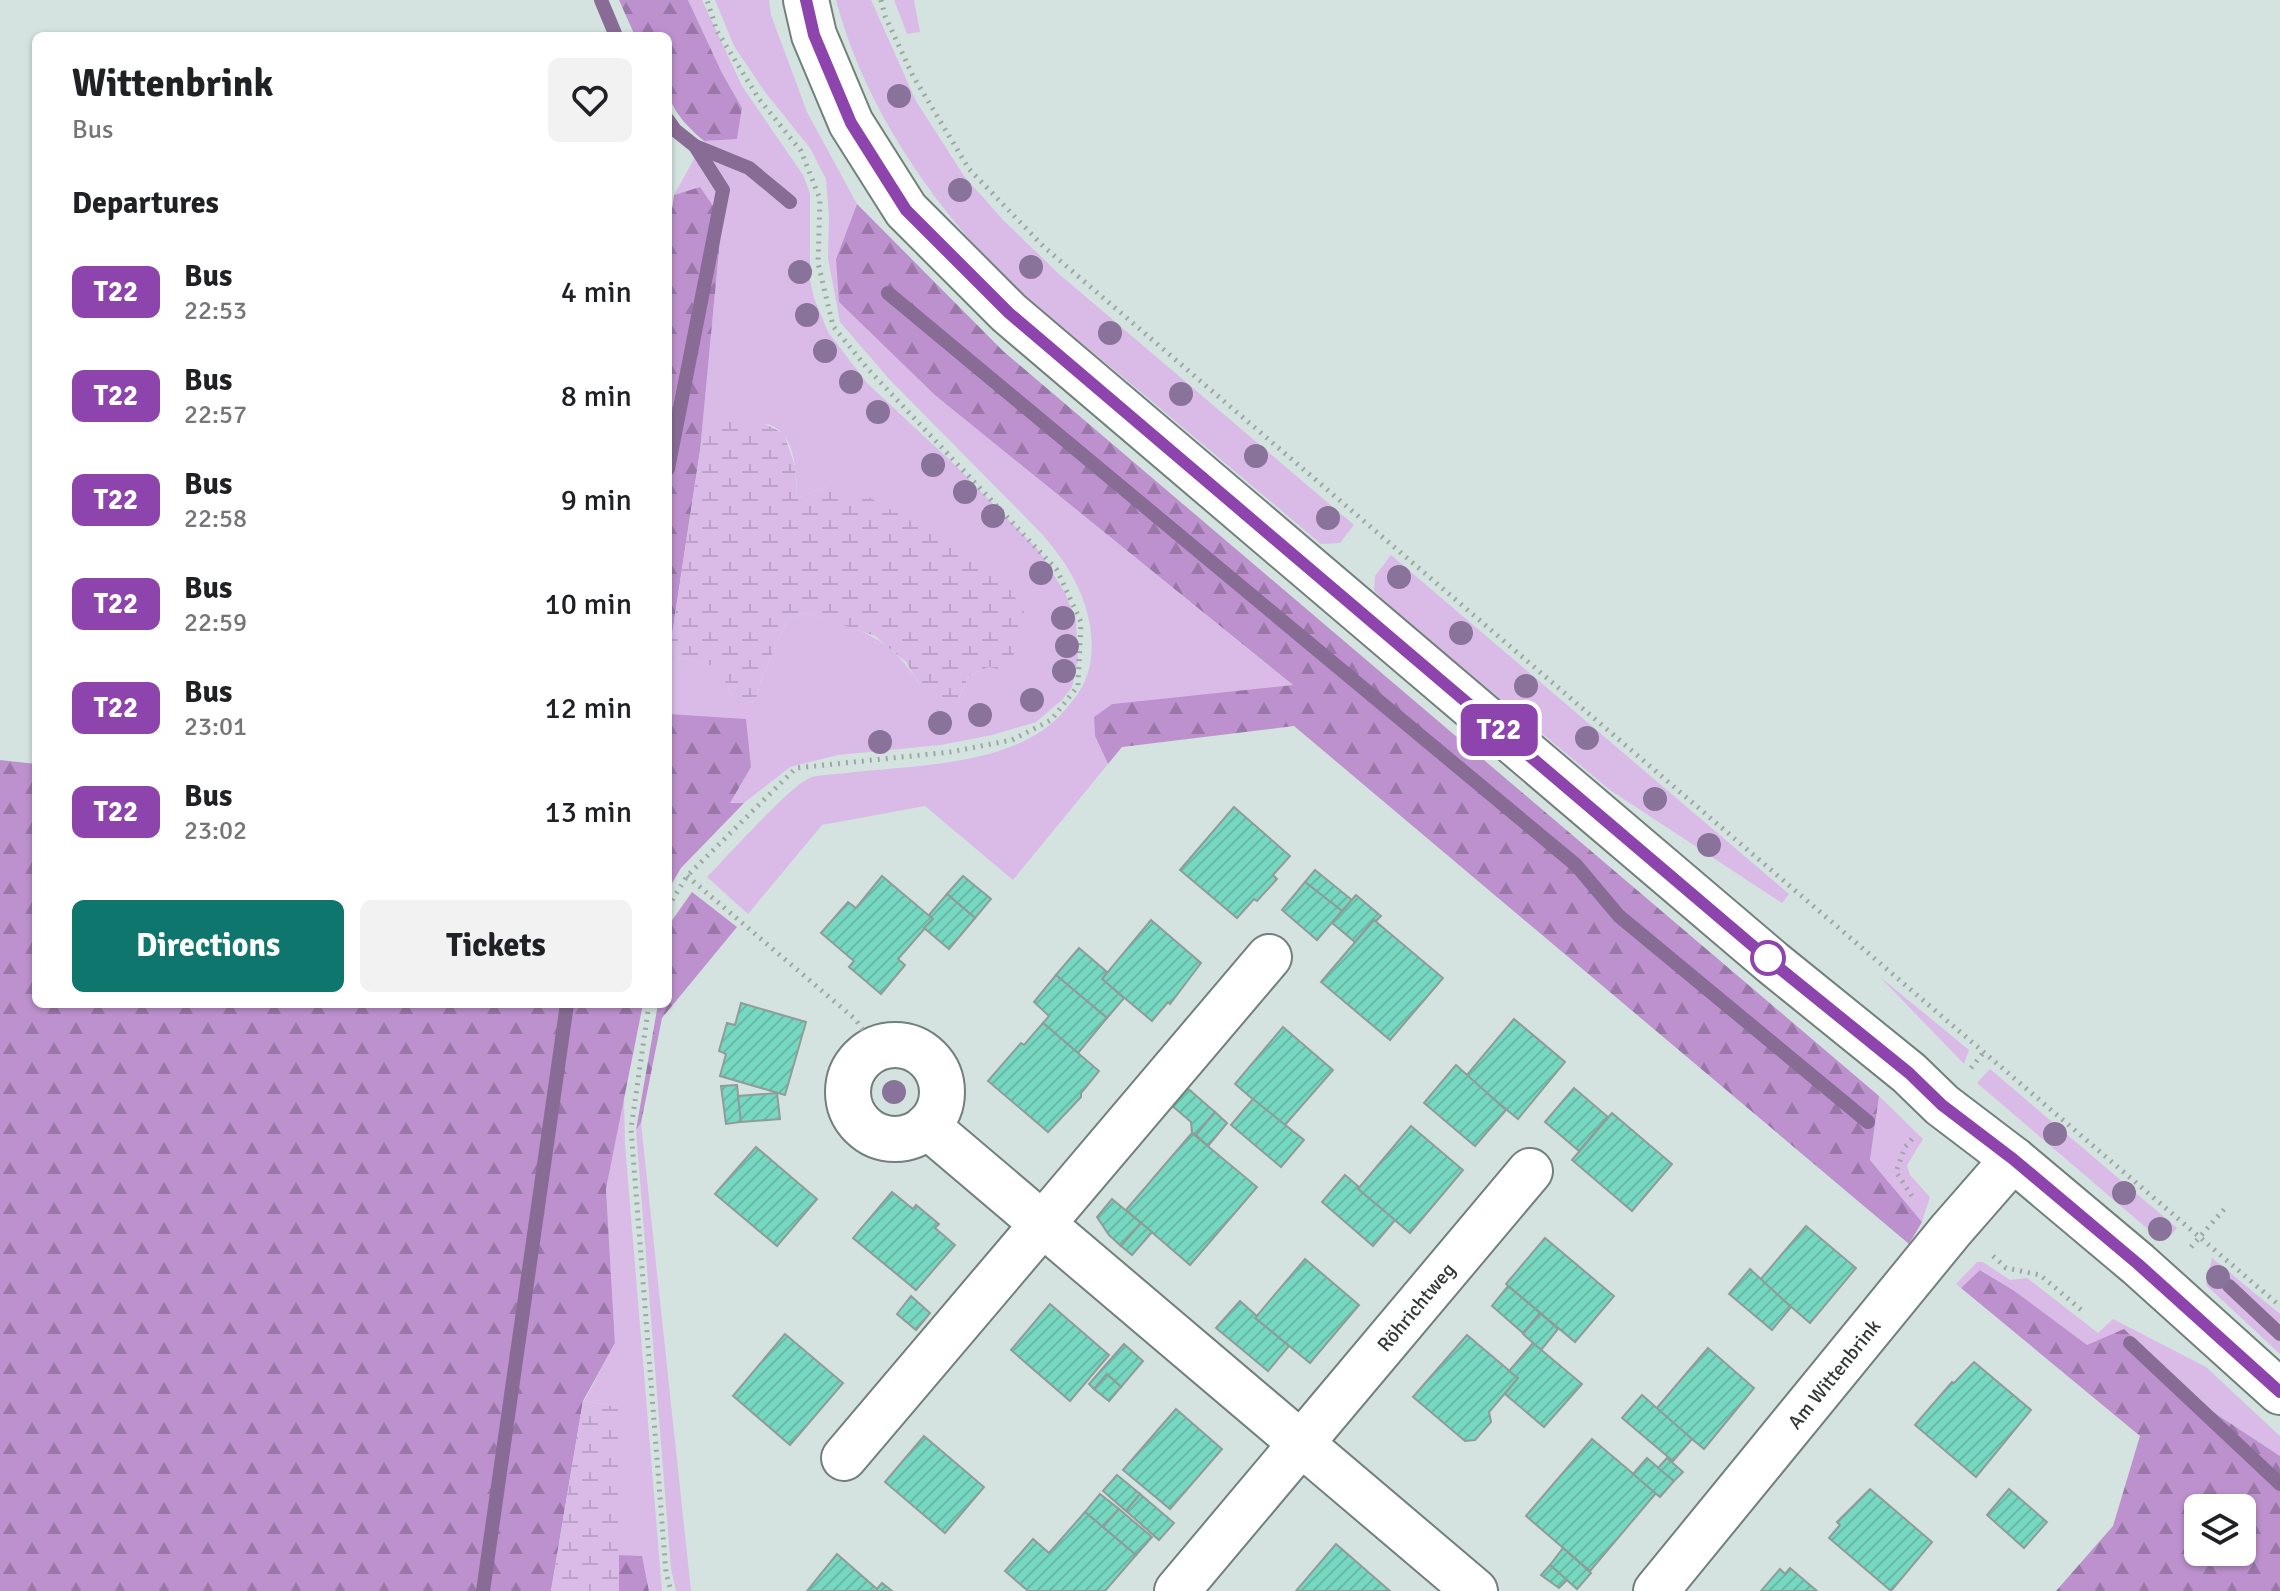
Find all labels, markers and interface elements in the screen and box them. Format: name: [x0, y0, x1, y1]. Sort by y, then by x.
button: heart: [548, 58, 632, 142]
text: Wittenbrink: [72, 60, 273, 107]
text: Bus: [72, 114, 113, 146]
text: Departures: [72, 185, 219, 222]
text: Bus: [184, 258, 232, 295]
text: 4 min: [561, 274, 632, 311]
text: T22: [94, 275, 138, 309]
text: 22:53: [184, 295, 247, 327]
text: Bus: [184, 362, 232, 399]
text: 8 min: [561, 378, 632, 415]
text: T22: [94, 379, 138, 413]
text: 22:57: [184, 399, 247, 431]
text: Bus: [184, 466, 232, 503]
text: 9 min: [561, 482, 632, 519]
text: T22: [94, 483, 138, 517]
text: 22:58: [184, 503, 247, 535]
text: Bus: [184, 570, 232, 607]
text: 10 min: [545, 586, 632, 623]
text: T22: [94, 587, 138, 621]
text: 22:59: [184, 607, 247, 639]
text: Bus: [184, 674, 232, 711]
text: 12 min: [545, 690, 632, 727]
text: T22: [94, 691, 138, 725]
line badge: T22: [1453, 704, 1545, 756]
text: 23:01: [184, 711, 247, 743]
text: T22: [1477, 713, 1521, 747]
text: Bus: [184, 778, 232, 815]
text: 13 min: [545, 794, 632, 831]
text: T22: [94, 795, 138, 829]
text: 23:02: [184, 815, 247, 847]
button: Directions: [72, 900, 344, 992]
button: Tickets: [360, 900, 632, 992]
unlabelled marker: [1751, 941, 1785, 975]
street label: Röhrichtweg: [1372, 1258, 1461, 1357]
street label: Am Wittenbrink: [1782, 1314, 1886, 1434]
map controls: [2184, 1494, 2256, 1566]
button: layers: [2184, 1494, 2256, 1566]

